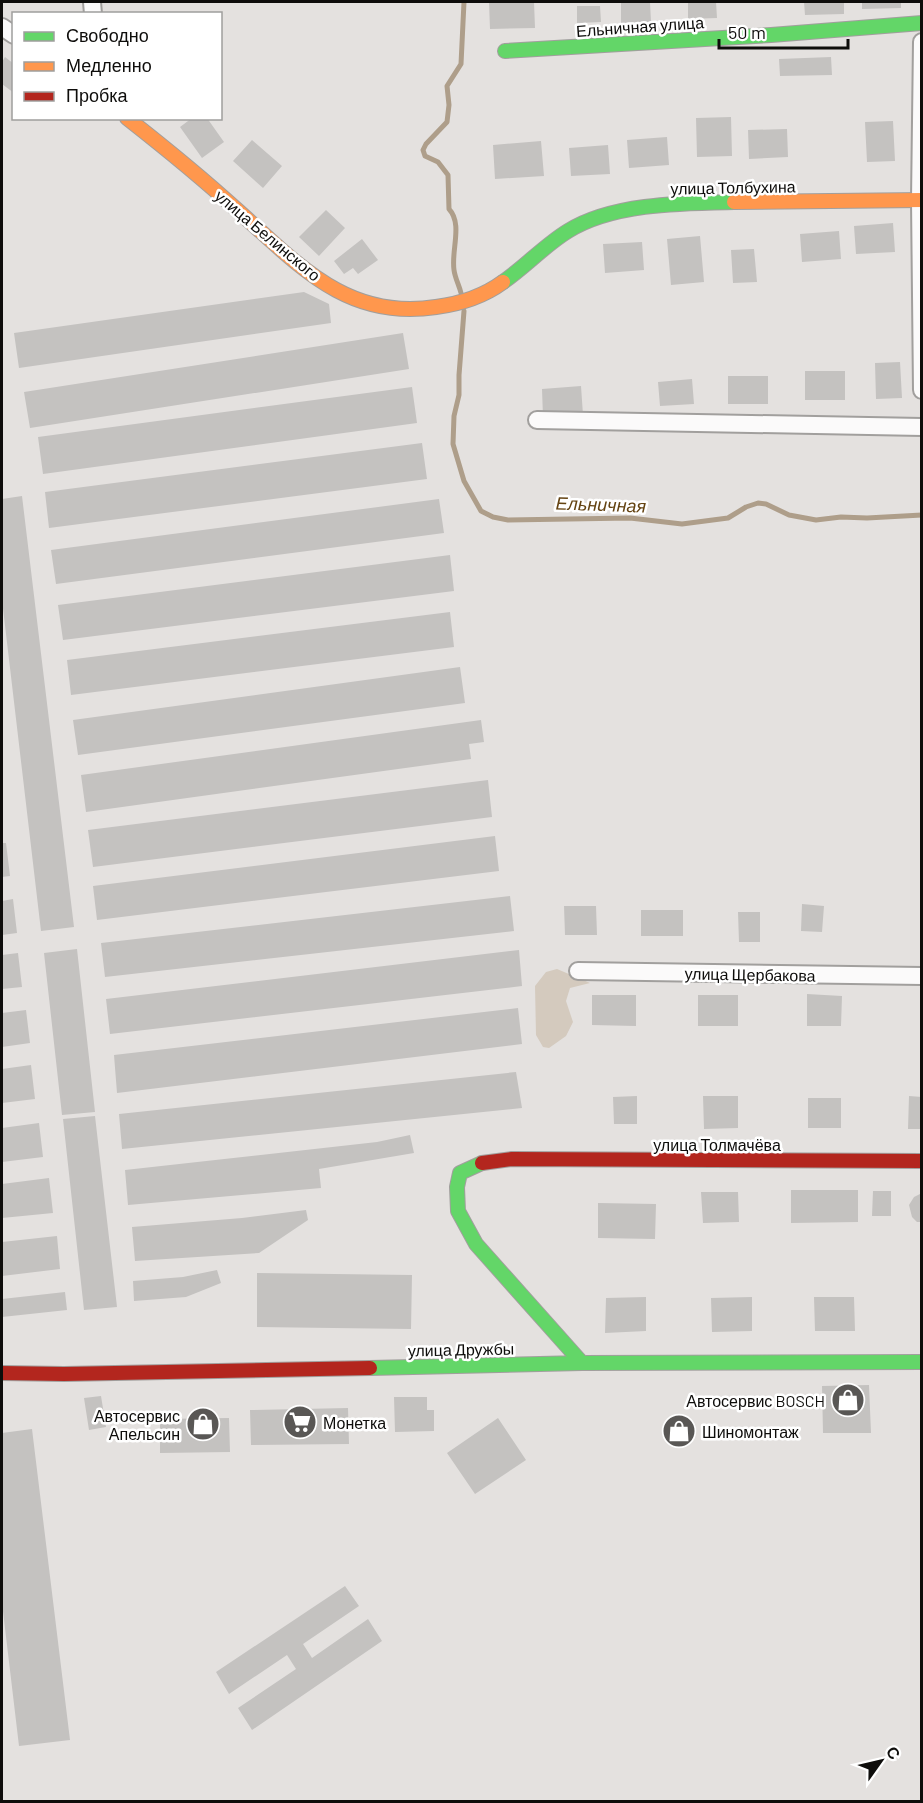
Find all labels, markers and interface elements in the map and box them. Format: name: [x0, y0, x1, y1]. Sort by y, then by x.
legend: [12, 12, 222, 120]
street label: Ельничная улица: [575, 12, 705, 40]
scale bar: [719, 12, 848, 50]
text: 50 m: [728, 21, 766, 43]
text: Свободно: [66, 24, 149, 46]
text: Медленно: [66, 54, 152, 76]
text: Пробка: [66, 84, 129, 106]
street label: улица Толбухина: [670, 176, 796, 198]
street label: улица Белинского: [211, 185, 325, 285]
water label: Ельничная: [555, 491, 647, 517]
street label: улица Щербакова: [684, 963, 816, 985]
street label: улица Толмачёва: [653, 1135, 781, 1154]
street label: улица Дружбы: [408, 1339, 514, 1359]
shop icon: Автосервис BOSCH: [830, 1382, 866, 1418]
place label: Автосервис BOSCH: [686, 1391, 825, 1410]
supermarket icon: Монетка: [282, 1404, 318, 1440]
place label: Автосервис Апельсин: [94, 1406, 180, 1443]
shop icon: Автосервис Апельсин: [185, 1406, 221, 1442]
place label: Монетка: [323, 1413, 386, 1432]
shop icon: Шиномонтаж: [661, 1413, 697, 1449]
place label: Шиномонтаж: [702, 1422, 799, 1441]
north arrow: [851, 1731, 911, 1791]
text: С: [883, 1742, 905, 1763]

